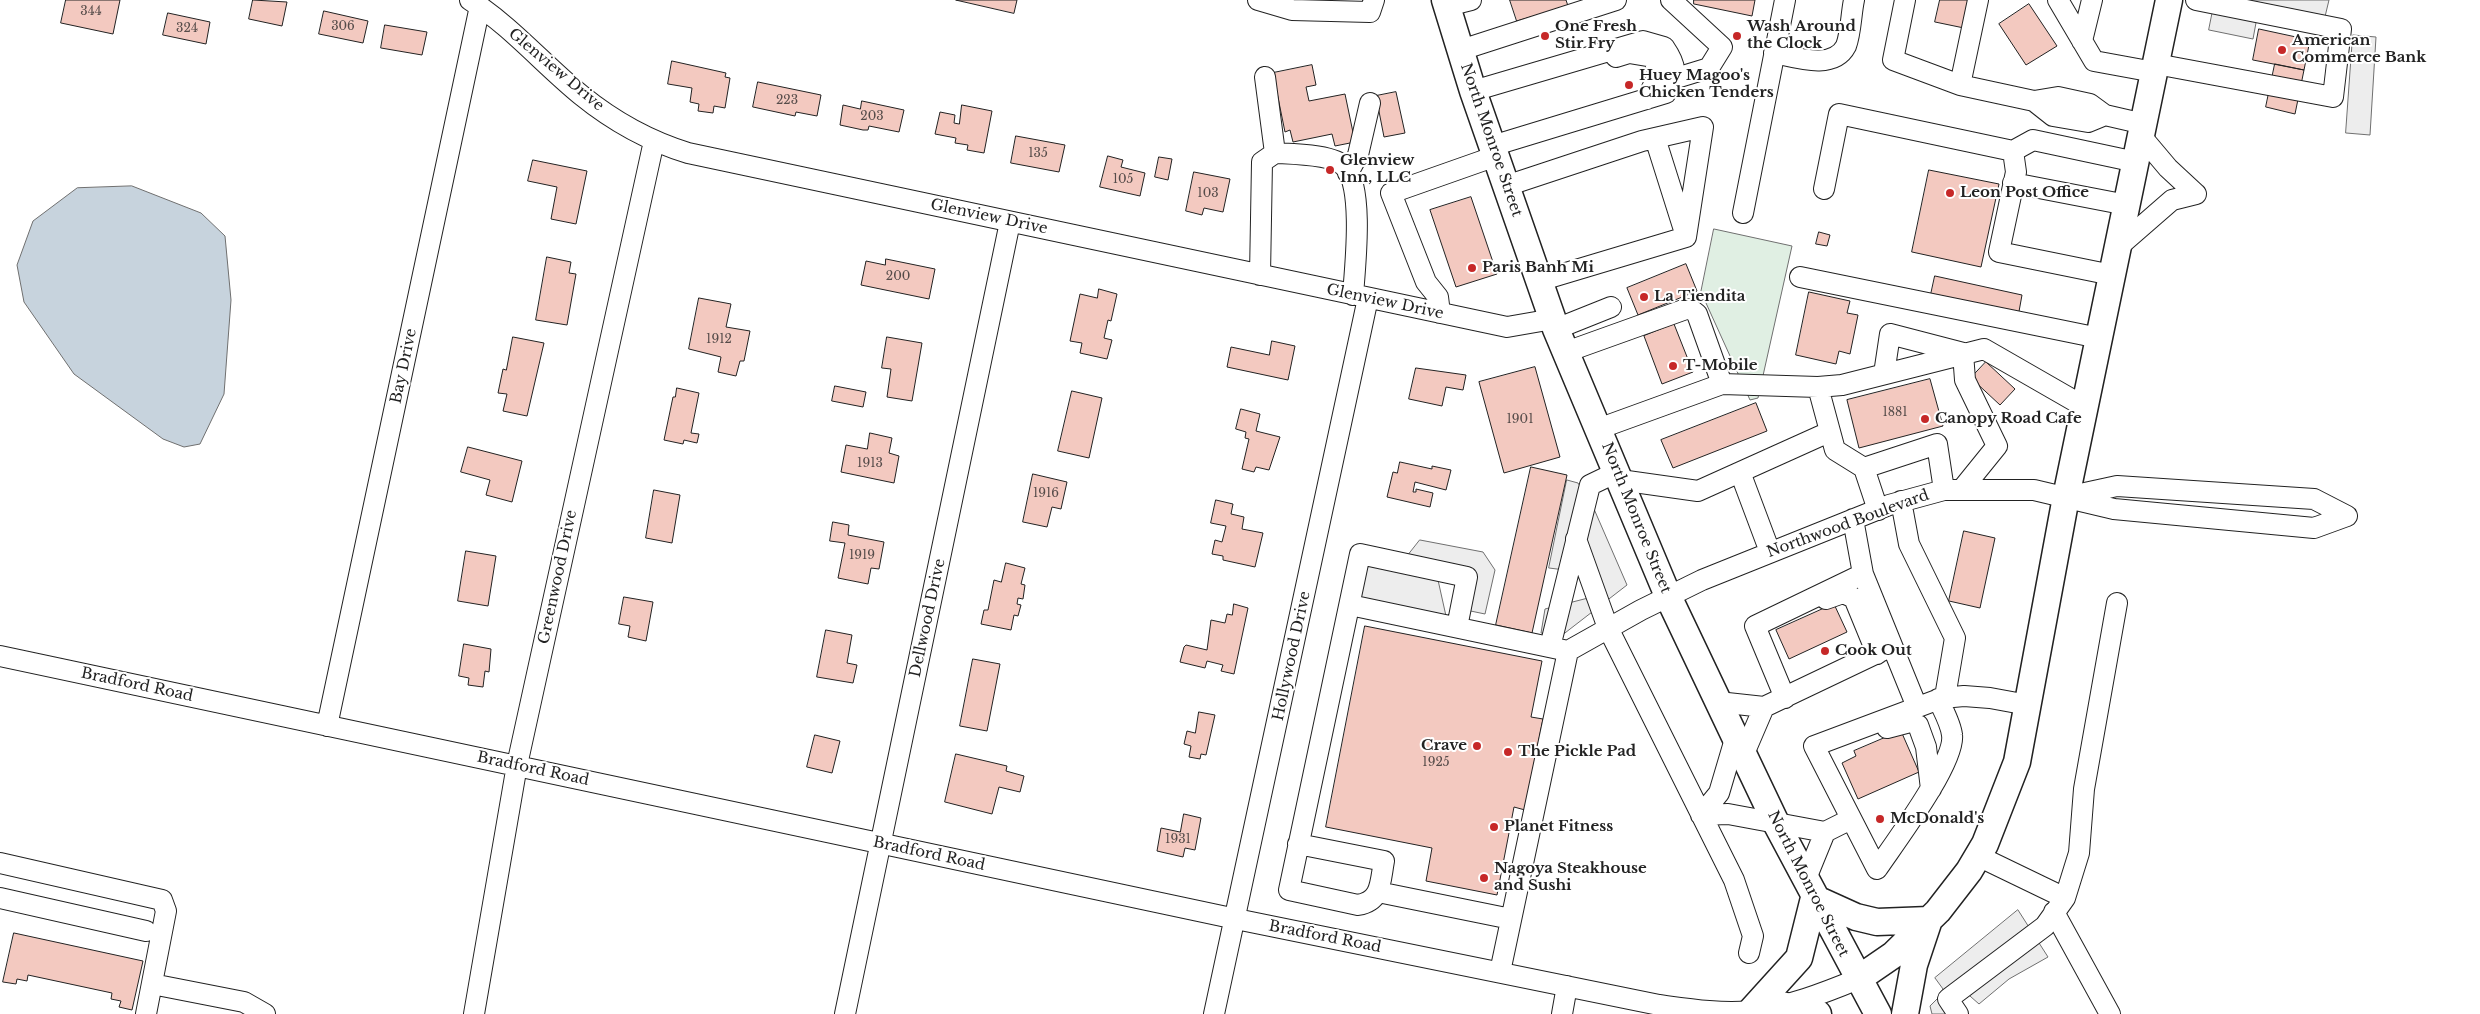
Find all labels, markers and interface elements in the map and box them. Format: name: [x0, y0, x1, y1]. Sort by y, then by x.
house number: 344: [80, 5, 102, 19]
place label: One Fresh Stir Fry: [1555, 18, 1637, 53]
place label: Wash Around the Clock: [1747, 18, 1856, 53]
house number: 306: [331, 20, 355, 34]
house number: 324: [176, 22, 198, 36]
street label: Glenview Drive: [505, 25, 607, 115]
marker: One Fresh Stir Fry: [1539, 30, 1551, 42]
marker: Wash Around the Clock: [1731, 30, 1743, 42]
place label: American Commerce Bank: [2292, 32, 2426, 67]
marker: American Commerce Bank: [2276, 44, 2288, 56]
street label: North Monroe Street: [1456, 61, 1526, 219]
place label: Huey Magoo's Chicken Tenders: [1639, 67, 1774, 102]
marker: Huey Magoo's Chicken Tenders: [1623, 79, 1635, 91]
house number: 223: [776, 94, 798, 108]
house number: 203: [860, 110, 884, 124]
house number: 135: [1028, 147, 1048, 161]
place label: Glenview Inn, LLC: [1340, 152, 1414, 187]
marker: Glenview Inn, LLC: [1324, 164, 1336, 176]
house number: 105: [1113, 173, 1133, 187]
place label: Leon Post Office: [1960, 184, 2089, 202]
house number: 103: [1197, 187, 1219, 201]
marker: Leon Post Office: [1944, 187, 1956, 199]
street label: Glenview Drive: [929, 196, 1049, 238]
place label: Paris Banh Mi: [1482, 259, 1594, 277]
marker: Paris Banh Mi: [1466, 262, 1478, 274]
house number: 200: [886, 270, 910, 284]
street label: Glenview Drive: [1325, 281, 1445, 323]
place label: La Tiendita: [1654, 288, 1745, 306]
marker: La Tiendita: [1638, 291, 1650, 303]
street label: Bay Drive: [387, 327, 421, 405]
house number: 1912: [706, 333, 732, 347]
place label: T-Mobile: [1683, 357, 1758, 375]
marker: T-Mobile: [1667, 360, 1679, 372]
house number: 1881: [1882, 406, 1908, 420]
place label: Canopy Road Cafe: [1935, 410, 2082, 428]
house number: 1901: [1507, 413, 1533, 427]
marker: Canopy Road Cafe: [1919, 413, 1931, 425]
street label: North Monroe Street: [1597, 440, 1675, 596]
house number: 1913: [857, 457, 883, 471]
street label: Northwood Boulevard: [1764, 486, 1932, 562]
house number: 1916: [1033, 487, 1059, 501]
street label: Greenwood Drive: [535, 508, 581, 646]
house number: 1919: [849, 549, 875, 563]
street label: Dellwood Drive: [907, 557, 949, 679]
street label: Hollywood Drive: [1269, 590, 1315, 722]
place label: Cook Out: [1835, 642, 1912, 660]
marker: Cook Out: [1819, 645, 1831, 657]
street label: Bradford Road: [79, 664, 195, 706]
place label: Crave: [1421, 737, 1467, 755]
marker: Crave: [1471, 740, 1483, 752]
place label: The Pickle Pad: [1518, 743, 1636, 761]
marker: The Pickle Pad: [1502, 746, 1514, 758]
street label: Bradford Road: [475, 748, 591, 790]
house number: 1925: [1422, 756, 1450, 770]
street label: North Monroe Street: [1763, 808, 1853, 960]
place label: McDonald's: [1890, 810, 1984, 828]
marker: McDonald's: [1874, 813, 1886, 825]
place label: Planet Fitness: [1504, 818, 1613, 836]
marker: Planet Fitness: [1488, 821, 1500, 833]
street label: Bradford Road: [871, 833, 987, 875]
house number: 1931: [1165, 833, 1191, 847]
place label: Nagoya Steakhouse and Sushi: [1494, 860, 1647, 895]
marker: Nagoya Steakhouse and Sushi: [1478, 872, 1490, 884]
street label: Bradford Road: [1267, 917, 1383, 957]

